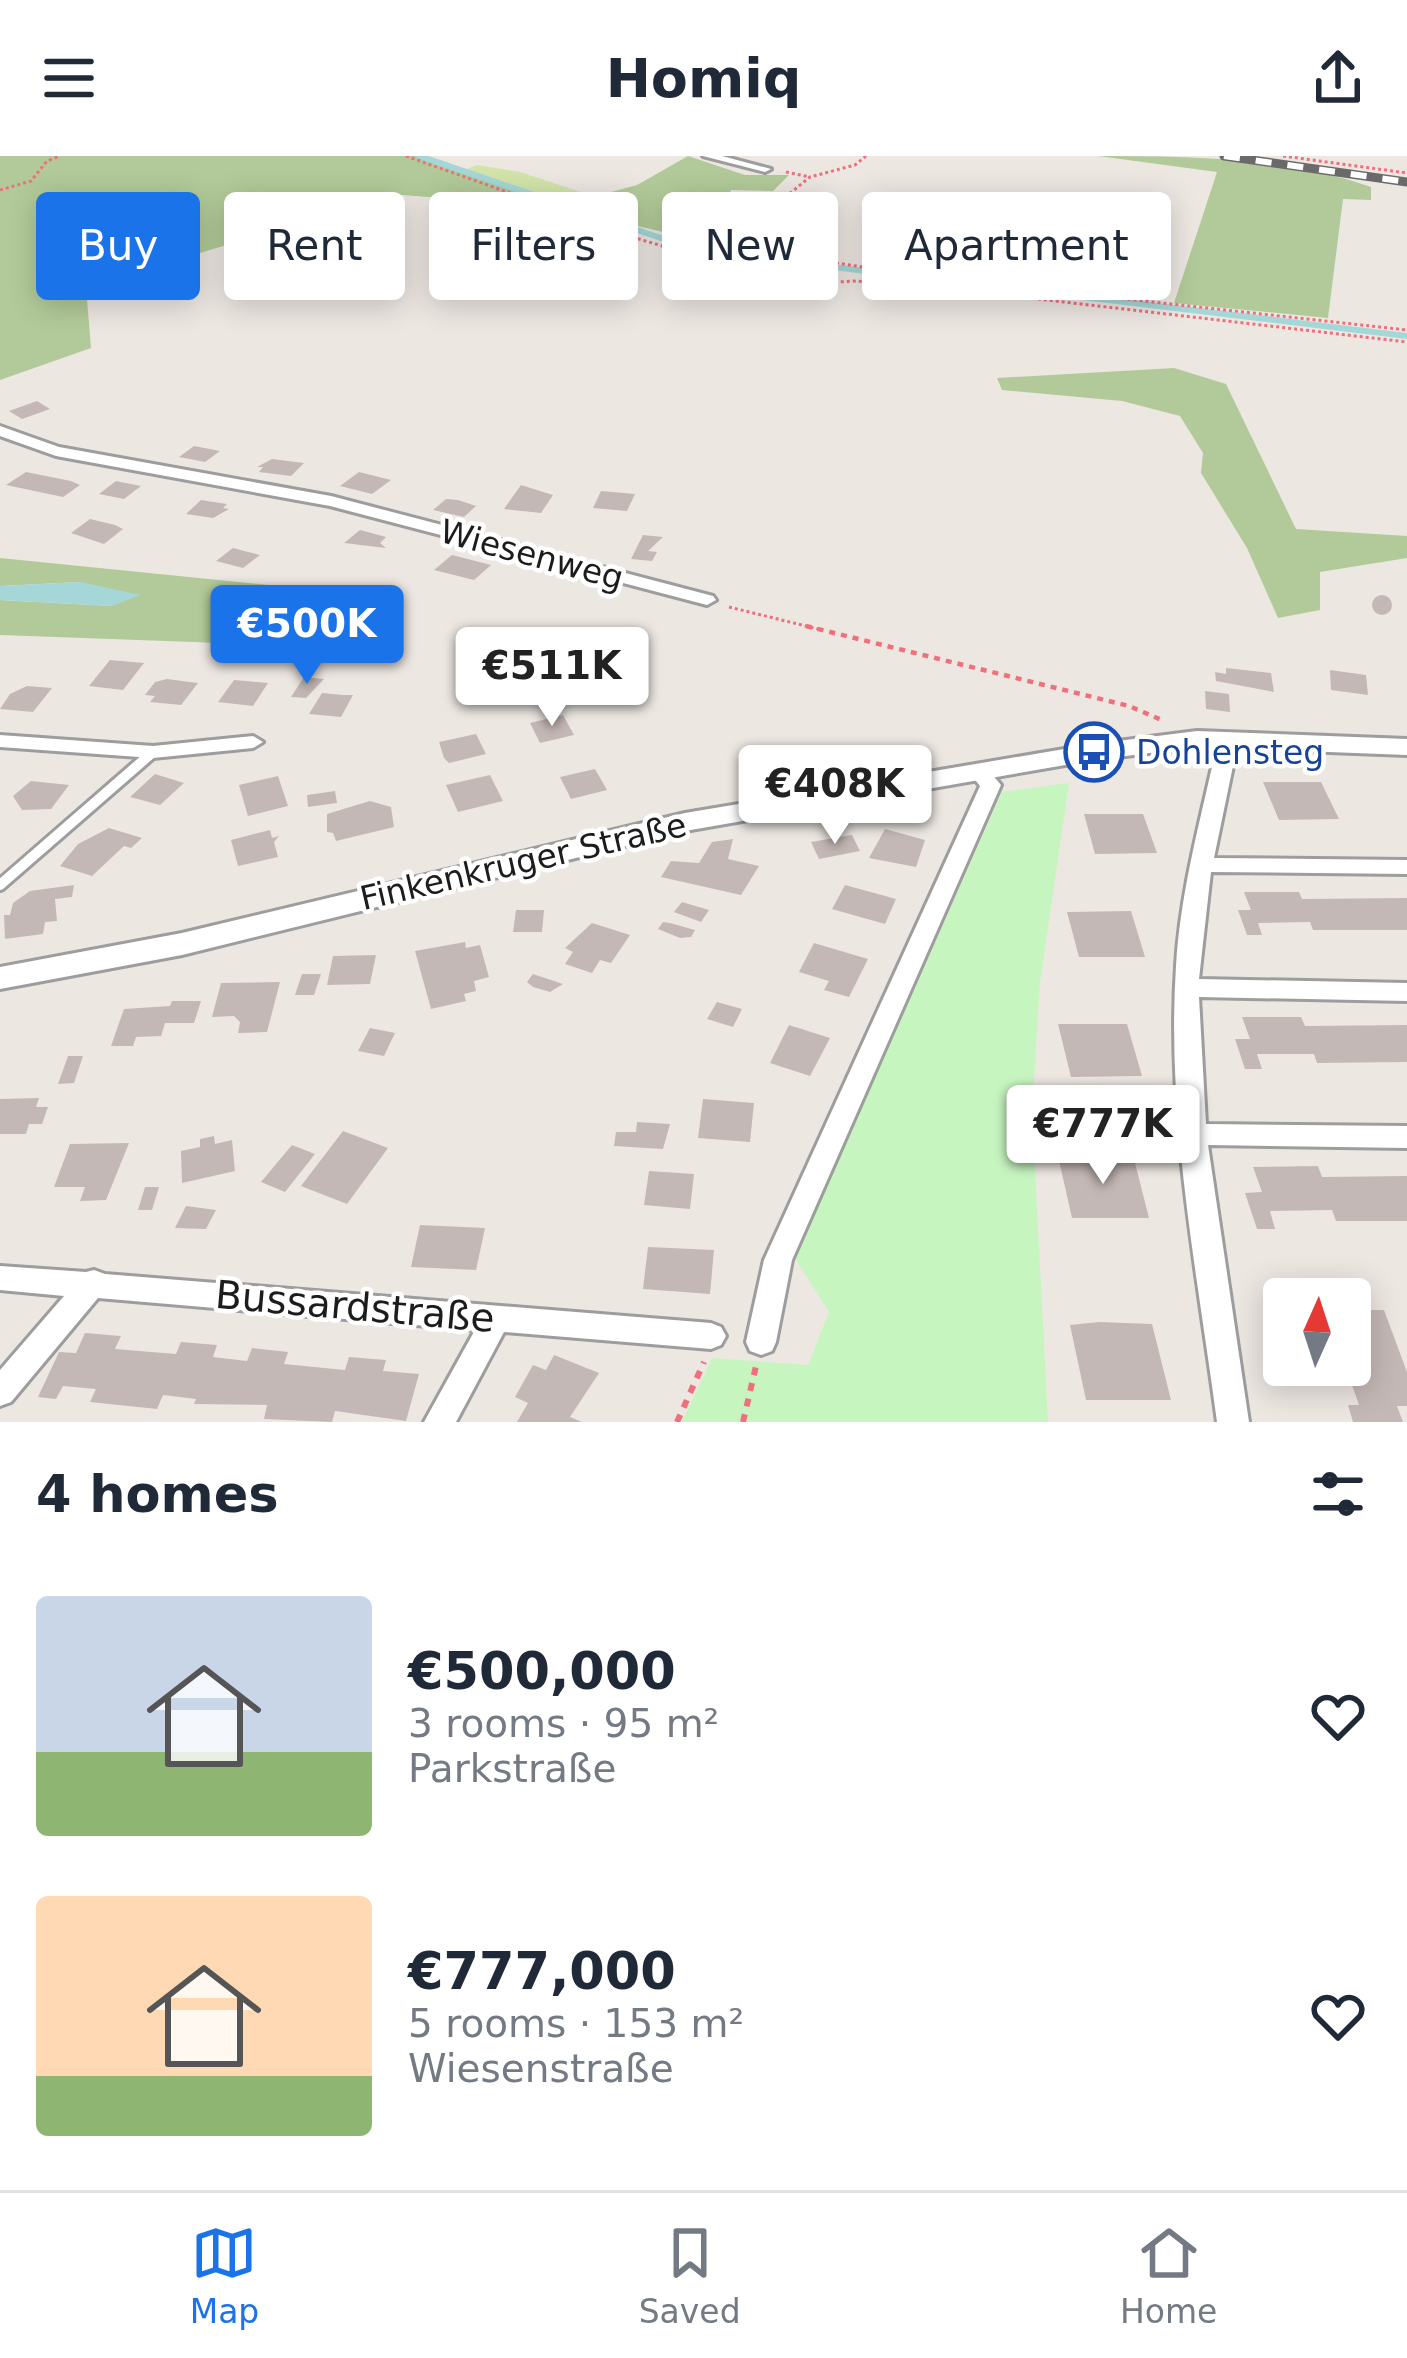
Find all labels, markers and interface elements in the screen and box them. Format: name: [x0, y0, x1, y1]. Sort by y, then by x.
icon: menu: [36, 45, 102, 111]
icon: share: [1305, 45, 1371, 111]
text: Homiq: [606, 47, 801, 110]
chip: Buy: [36, 192, 200, 300]
chip: Rent: [224, 192, 405, 300]
chip: Filters: [429, 192, 638, 300]
chip: New: [662, 192, 838, 300]
chip: Apartment: [862, 192, 1171, 300]
street label: Wiesenweg: [436, 511, 628, 598]
pin: €500K: [223, 585, 391, 687]
text: €500K: [238, 601, 376, 646]
pin: €511K: [468, 627, 636, 729]
text: €511K: [483, 643, 621, 688]
bus stop icon: Dohlensteg: [1063, 721, 1125, 783]
place label: Dohlensteg: [1136, 733, 1324, 772]
pin: €408K: [751, 745, 919, 847]
text: €408K: [766, 761, 904, 806]
street label: Finkenkruger Straße: [356, 805, 690, 918]
pin: €777K: [1019, 1085, 1187, 1187]
text: €777K: [1034, 1101, 1172, 1146]
street label: Bussardstraße: [213, 1272, 496, 1341]
north arrow: [1263, 1278, 1371, 1386]
map controls: [1263, 1278, 1371, 1386]
icon: filters: [1305, 1461, 1371, 1527]
text: 4 homes: [36, 1465, 279, 1524]
text: €500,000: [408, 1642, 676, 1701]
icon: home: [132, 1644, 276, 1788]
icon: heart: [1305, 1683, 1371, 1749]
text: 3 rooms · 95 m²: [408, 1701, 719, 1746]
text: Parkstraße: [408, 1746, 616, 1791]
text: €777,000: [408, 1942, 676, 2001]
icon: home: [132, 1944, 276, 2088]
icon: heart: [1305, 1983, 1371, 2049]
text: 5 rooms · 153 m²: [408, 2001, 744, 2046]
text: Wiesenstraße: [408, 2046, 674, 2091]
tab: Map: [190, 2220, 259, 2331]
tab: Saved: [639, 2220, 741, 2331]
tab: Home: [1120, 2220, 1217, 2331]

